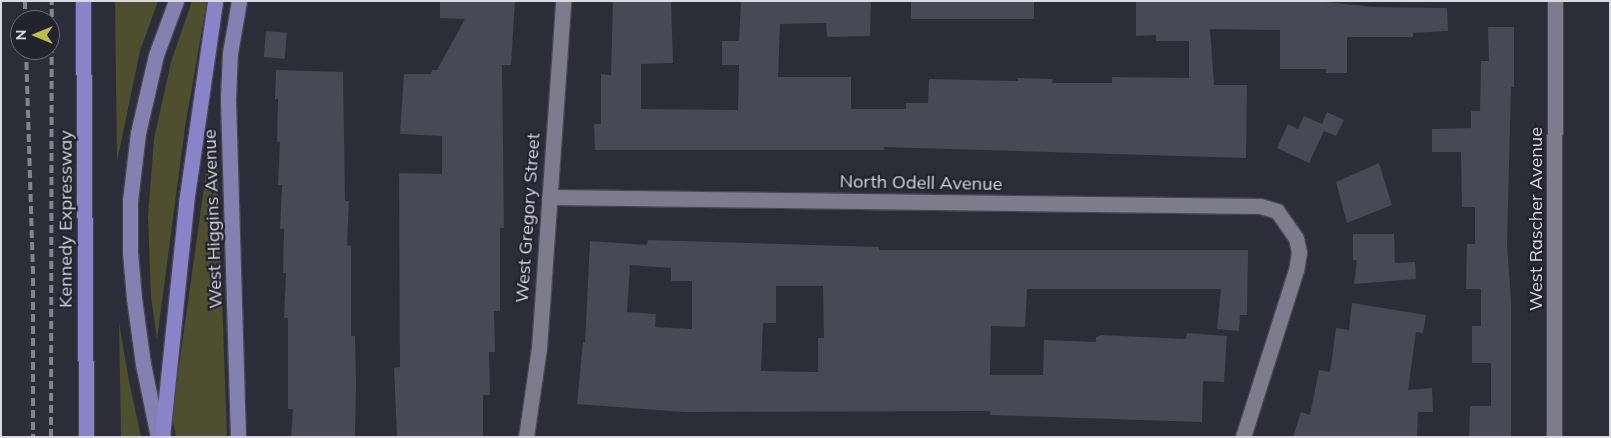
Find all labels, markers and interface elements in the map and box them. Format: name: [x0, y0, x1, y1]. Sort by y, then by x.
north arrow: [10, 10, 60, 60]
text: N: [12, 30, 30, 40]
street label: West Rascher Avenue: [1525, 127, 1547, 311]
street label: West Higgins Avenue: [199, 129, 227, 309]
street label: Kennedy Expressway: [55, 130, 77, 308]
street label: West Gregory Street: [511, 132, 545, 304]
street label: North Odell Avenue: [839, 171, 1003, 195]

